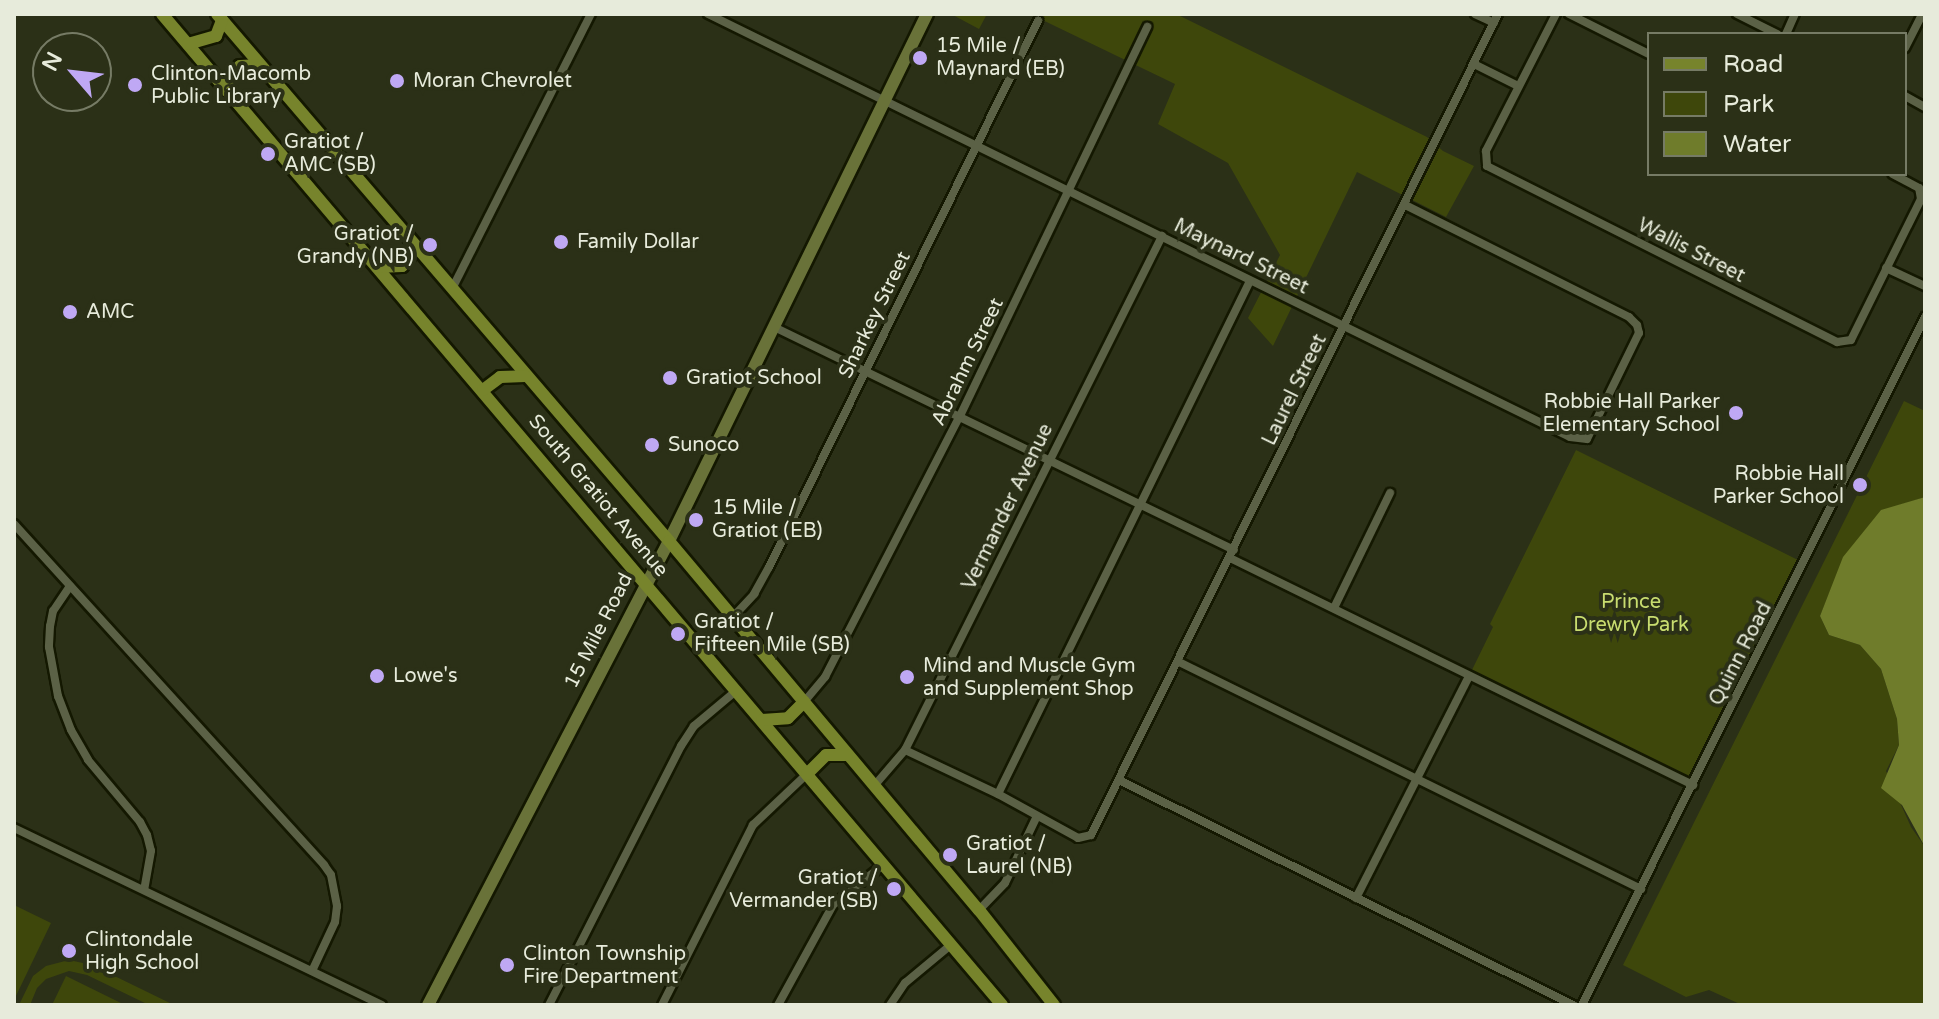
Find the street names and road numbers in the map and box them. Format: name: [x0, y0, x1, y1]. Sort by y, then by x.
street label: Maynard Street: [1170, 214, 1312, 300]
street label: Wallis Street: [1633, 214, 1749, 288]
street label: Sharkey Street: [834, 248, 916, 382]
street label: Abrahm Street: [927, 294, 1009, 430]
street label: Laurel Street: [1258, 330, 1332, 450]
street label: South Gratiot Avenue: [523, 410, 673, 582]
street label: Vermander Avenue: [957, 420, 1059, 594]
street label: 15 Mile Road: [560, 569, 638, 693]
street label: Quinn Road: [1705, 598, 1777, 710]

